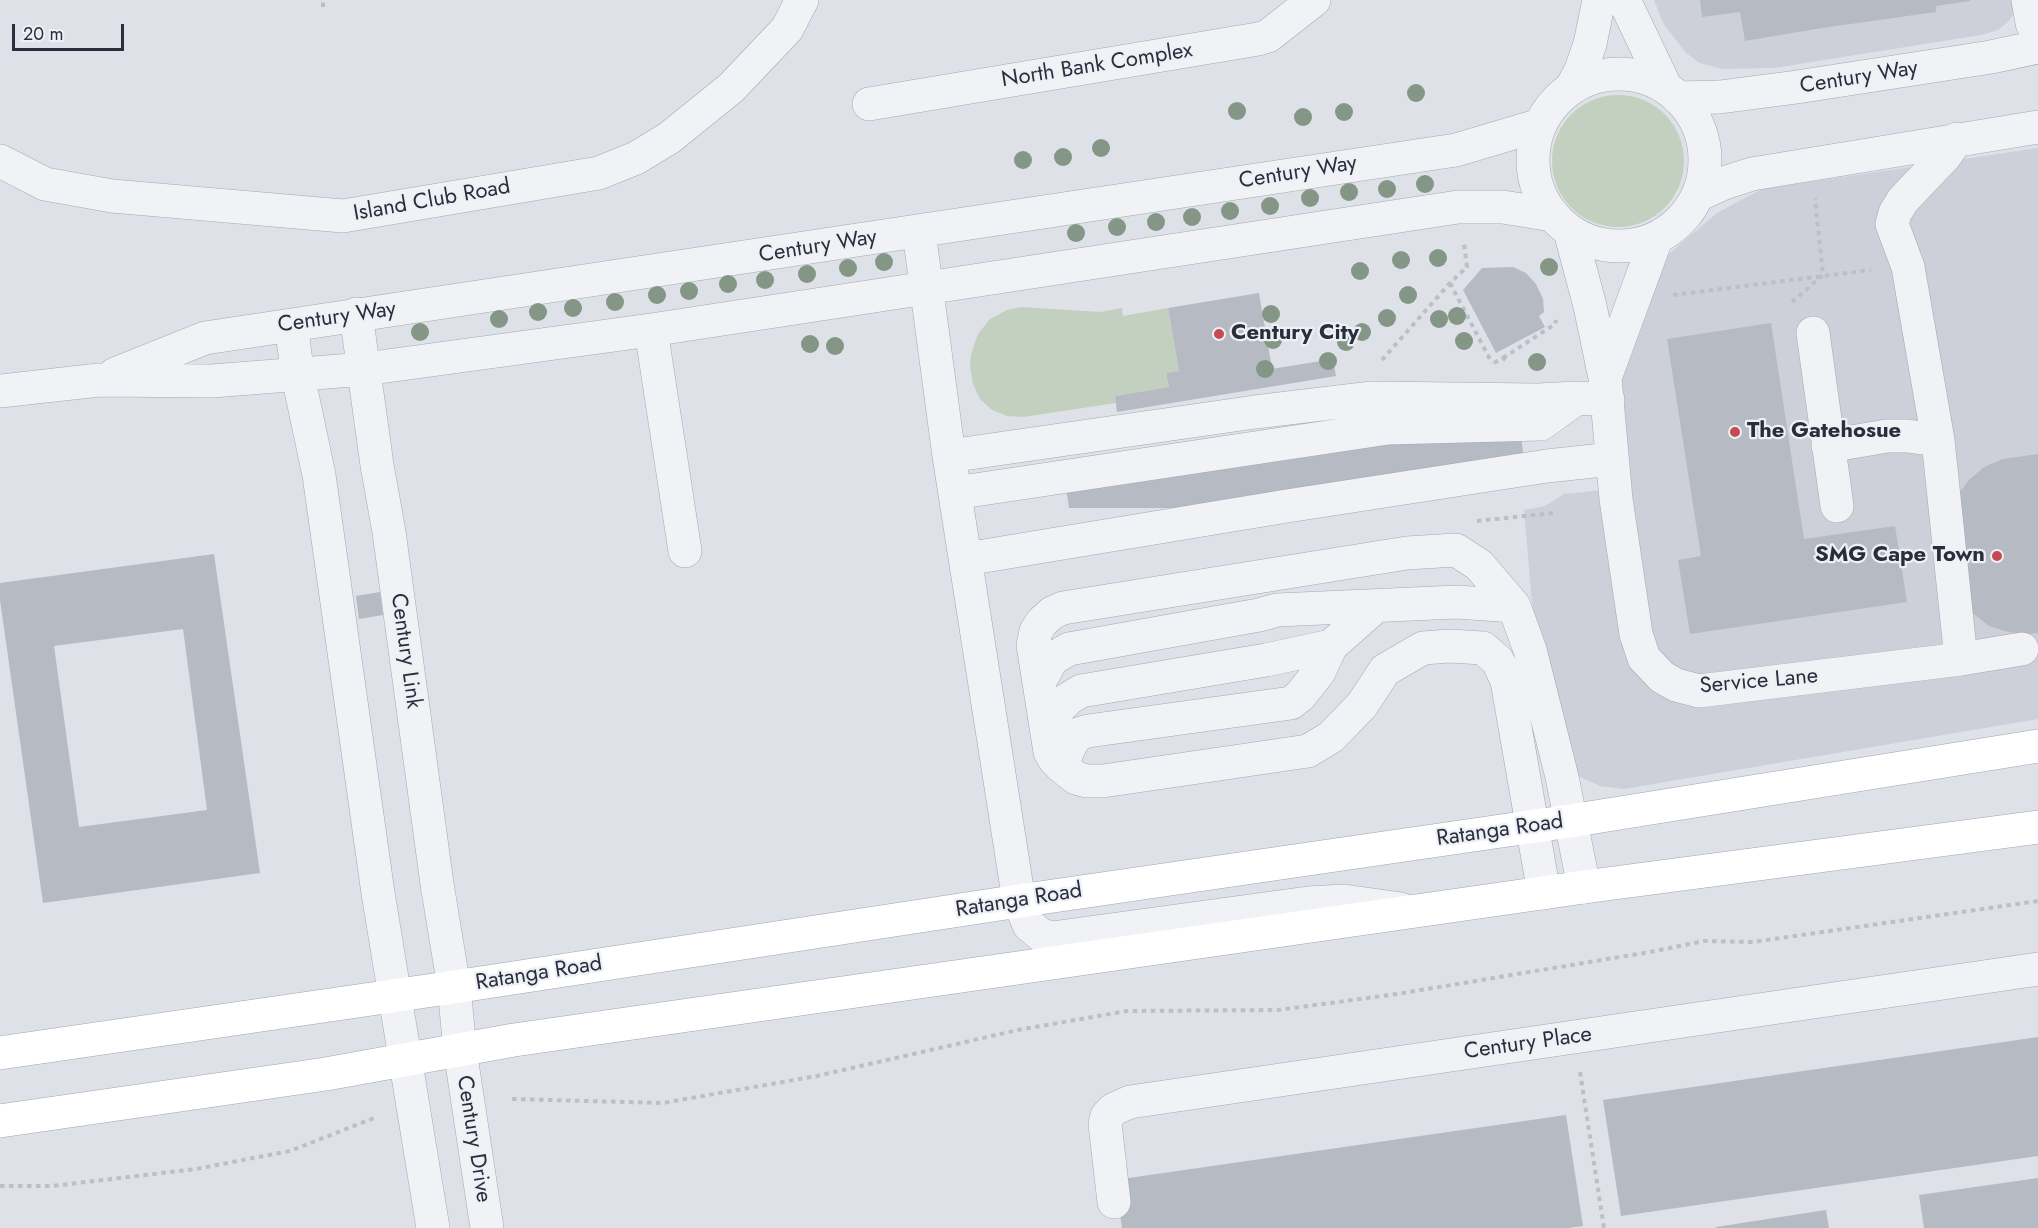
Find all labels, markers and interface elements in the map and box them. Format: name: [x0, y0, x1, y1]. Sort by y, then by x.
scale bar: [15, 12, 128, 50]
text: 20 m: [23, 21, 63, 47]
street label: North Bank Complex: [1000, 38, 1194, 94]
street label: Century Way: [1798, 56, 1920, 100]
street label: Century Way: [1237, 151, 1359, 195]
street label: Island Club Road: [351, 174, 513, 228]
street label: Century Way: [757, 225, 879, 269]
street label: Century Way: [276, 297, 398, 339]
place label: Century City: [1231, 321, 1359, 347]
marker: Century City: [1212, 327, 1226, 341]
place label: The Gatehosue: [1747, 419, 1901, 445]
marker: The Gatehosue: [1728, 425, 1742, 439]
place label: SMG Cape Town: [1815, 543, 1985, 569]
marker: SMG Cape Town: [1990, 549, 2004, 563]
street label: Century Link: [384, 592, 426, 710]
street label: Service Lane: [1699, 664, 1819, 700]
street label: Ratanga Road: [1435, 809, 1565, 853]
street label: Ratanga Road: [954, 878, 1084, 924]
street label: Ratanga Road: [474, 951, 604, 997]
street label: Century Place: [1462, 1022, 1594, 1066]
street label: Century Drive: [450, 1074, 496, 1204]

